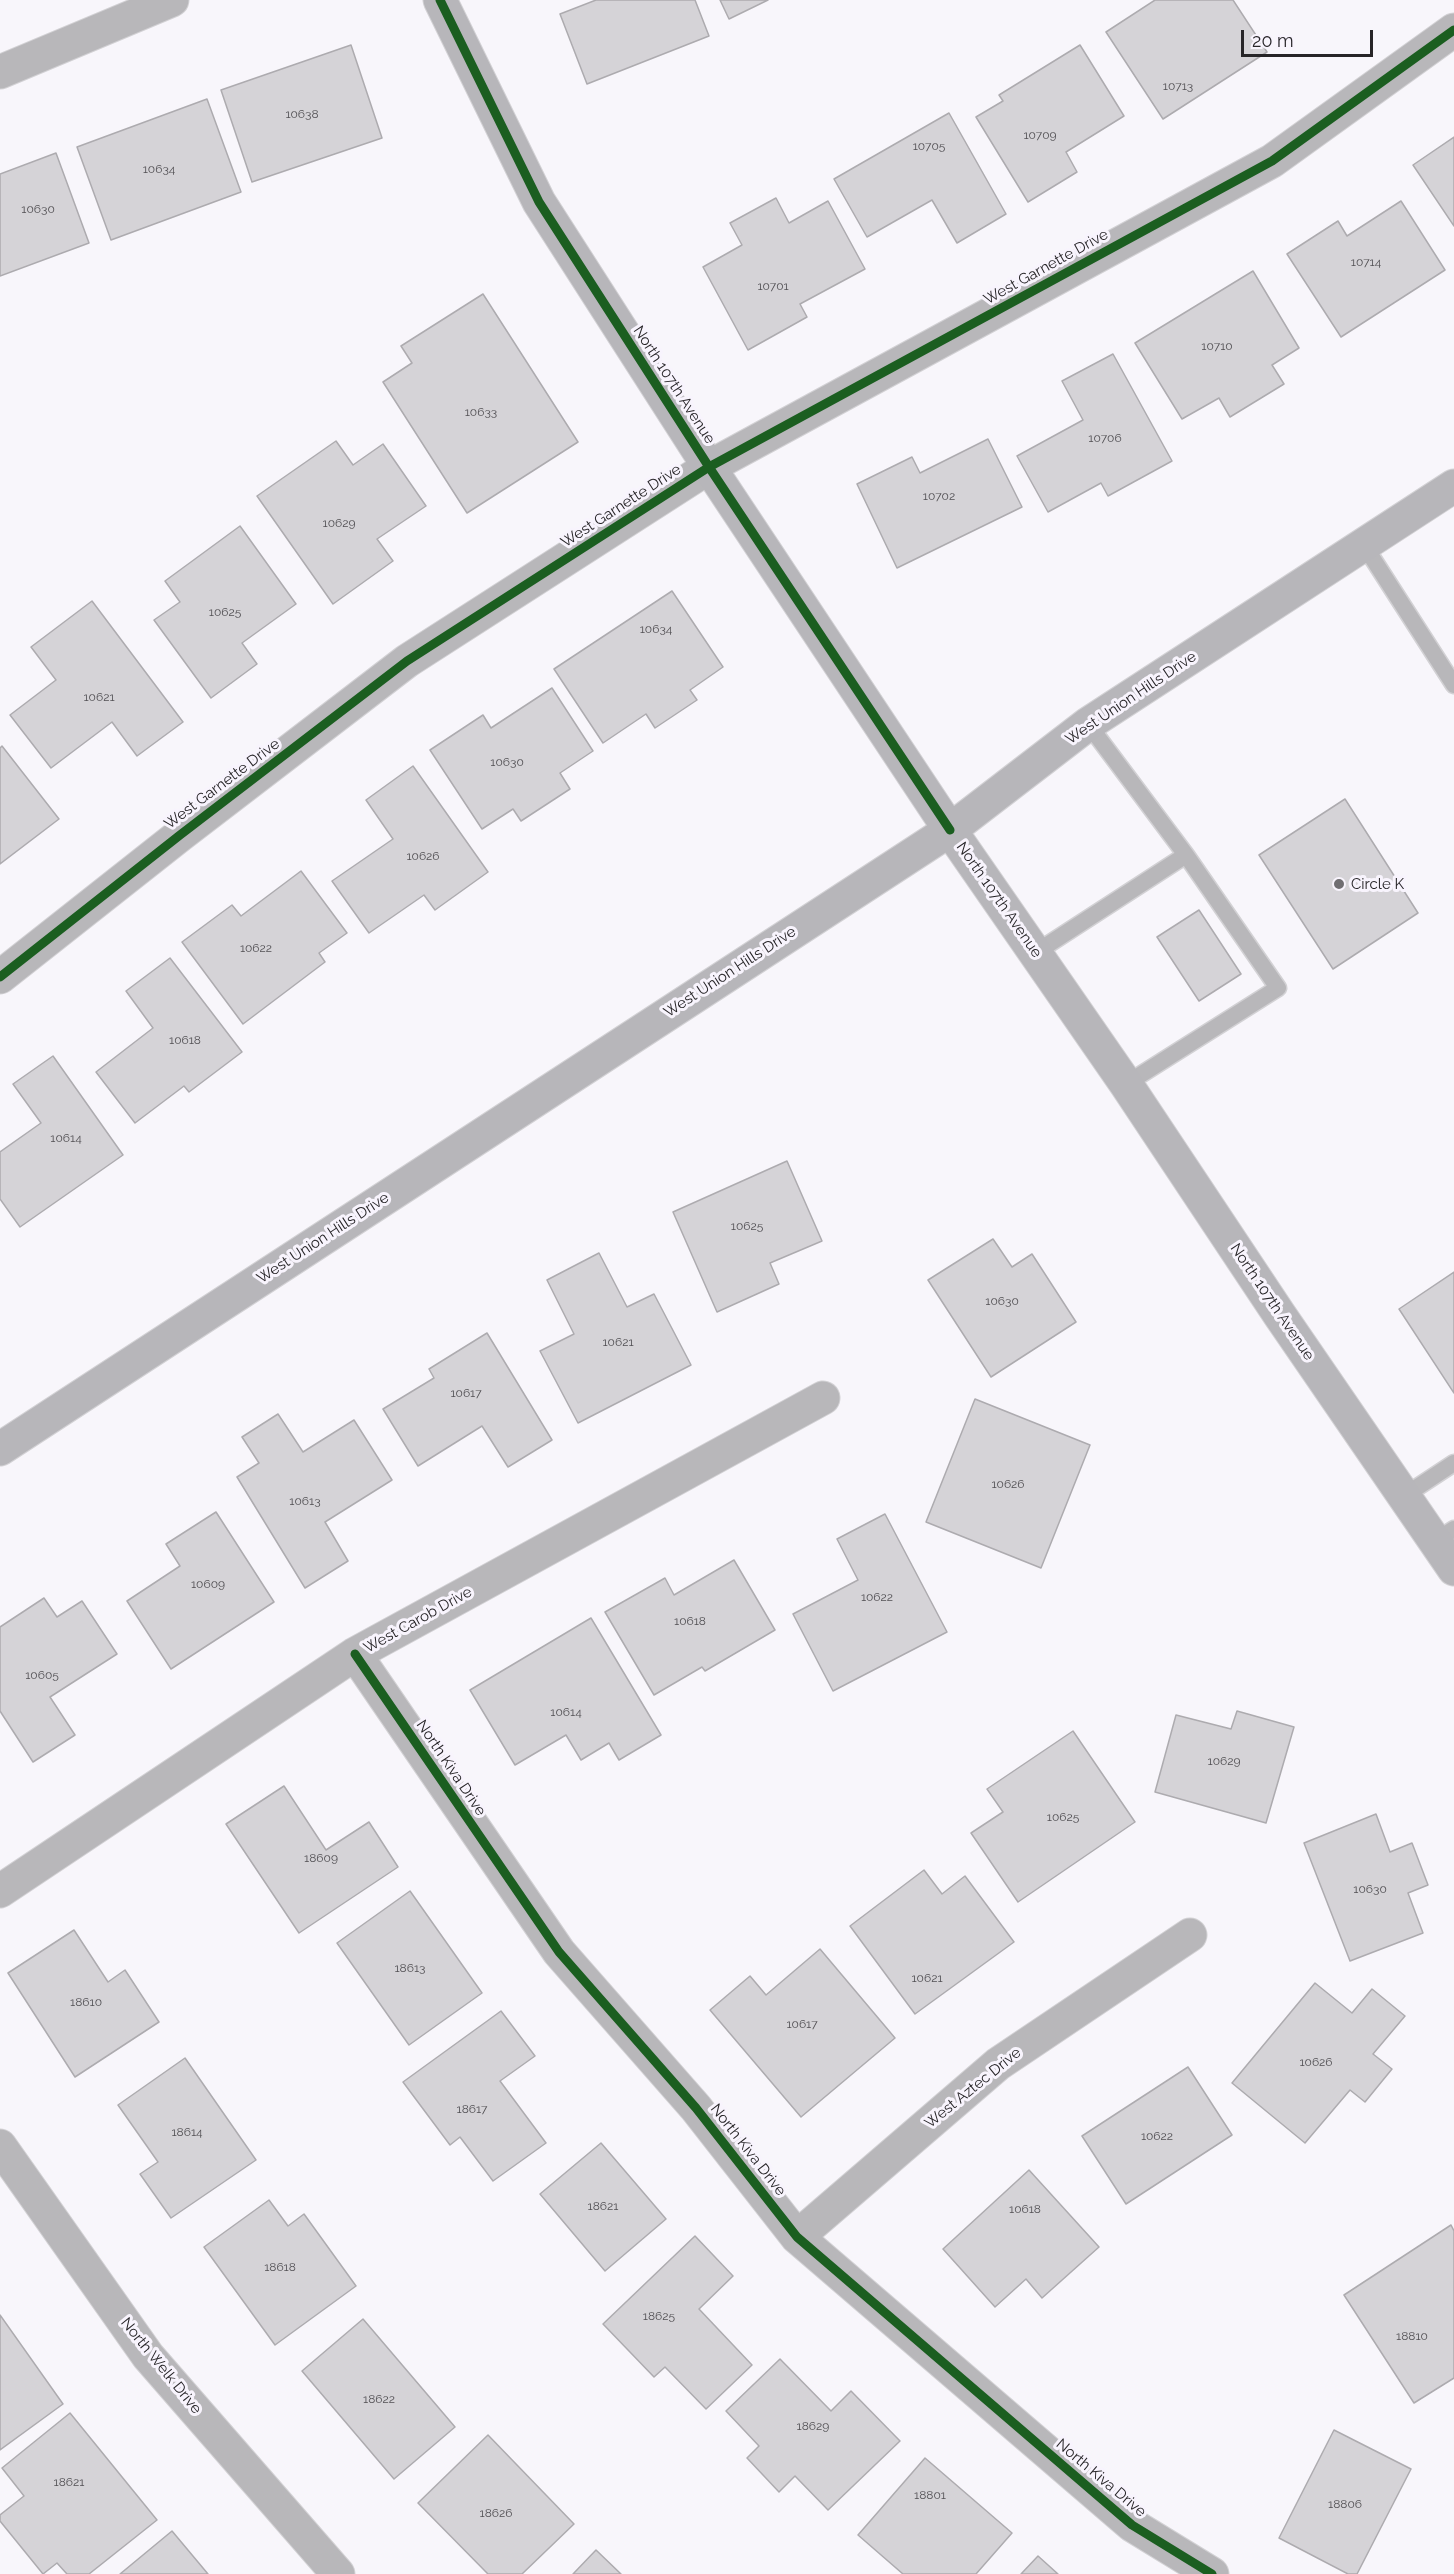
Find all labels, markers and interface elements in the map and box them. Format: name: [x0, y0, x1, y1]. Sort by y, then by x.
scale bar: [1244, 18, 1376, 56]
text: 20 m: [1252, 30, 1294, 51]
house number: 10713: [1163, 79, 1193, 93]
house number: 10638: [285, 107, 319, 121]
house number: 10709: [1023, 128, 1057, 142]
house number: 10705: [913, 139, 945, 153]
house number: 10634: [143, 162, 175, 176]
house number: 10630: [21, 202, 55, 216]
street label: West Garnette Drive: [981, 225, 1111, 309]
house number: 10714: [1351, 255, 1381, 269]
house number: 10701: [757, 279, 789, 293]
street label: North 107th Avenue: [629, 323, 719, 447]
house number: 10710: [1201, 339, 1233, 353]
house number: 10633: [465, 405, 497, 419]
house number: 10706: [1088, 431, 1122, 445]
street label: West Garnette Drive: [558, 460, 684, 552]
house number: 10702: [923, 489, 955, 503]
house number: 10629: [323, 516, 355, 530]
house number: 10625: [209, 605, 241, 619]
house number: 10634: [640, 622, 672, 636]
street label: West Union Hills Drive: [1062, 648, 1200, 748]
house number: 10621: [83, 690, 115, 704]
street label: West Garnette Drive: [161, 735, 283, 833]
house number: 10630: [490, 755, 524, 769]
street label: North 107th Avenue: [952, 839, 1046, 961]
house number: 10626: [406, 849, 440, 863]
place label: Circle K: [1351, 875, 1404, 893]
marker: Circle K: [1332, 877, 1346, 891]
street label: West Union Hills Drive: [661, 923, 799, 1021]
house number: 10622: [240, 941, 272, 955]
house number: 10618: [169, 1033, 201, 1047]
house number: 10614: [50, 1131, 82, 1145]
street label: West Union Hills Drive: [254, 1189, 392, 1287]
house number: 10625: [731, 1219, 763, 1233]
street label: North 107th Avenue: [1226, 1240, 1318, 1364]
house number: 10630: [985, 1294, 1019, 1308]
house number: 10621: [602, 1335, 634, 1349]
house number: 10617: [450, 1386, 482, 1400]
house number: 10626: [991, 1477, 1025, 1491]
house number: 10613: [289, 1494, 321, 1508]
house number: 10609: [191, 1577, 225, 1591]
street label: West Carob Drive: [361, 1583, 475, 1657]
house number: 10622: [861, 1590, 893, 1604]
house number: 10618: [674, 1614, 706, 1628]
house number: 10605: [25, 1668, 59, 1682]
house number: 10614: [550, 1705, 582, 1719]
street label: North Kiva Drive: [412, 1717, 490, 1819]
house number: 10629: [1208, 1754, 1240, 1768]
house number: 10625: [1047, 1810, 1079, 1824]
house number: 18609: [304, 1851, 338, 1865]
house number: 10630: [1353, 1882, 1387, 1896]
house number: 18613: [394, 1961, 426, 1975]
house number: 10621: [911, 1971, 943, 1985]
house number: 18610: [70, 1995, 102, 2009]
house number: 10617: [786, 2017, 818, 2031]
street label: West Aztec Drive: [921, 2044, 1025, 2132]
house number: 10626: [1299, 2055, 1333, 2069]
street label: North Kiva Drive: [707, 2100, 789, 2200]
house number: 18617: [457, 2102, 487, 2116]
house number: 18614: [171, 2125, 203, 2139]
house number: 10622: [1141, 2129, 1173, 2143]
house number: 18621: [588, 2199, 618, 2213]
house number: 10618: [1009, 2202, 1041, 2216]
house number: 18618: [264, 2260, 296, 2274]
house number: 18625: [643, 2309, 675, 2323]
street label: North Welk Drive: [117, 2314, 205, 2418]
house number: 18810: [1396, 2329, 1428, 2343]
house number: 18622: [363, 2392, 395, 2406]
house number: 18629: [797, 2419, 829, 2433]
street label: North Kiva Drive: [1052, 2435, 1150, 2521]
house number: 18621: [54, 2475, 84, 2489]
house number: 18801: [914, 2488, 946, 2502]
house number: 18806: [1328, 2497, 1362, 2511]
house number: 18626: [480, 2506, 512, 2520]

